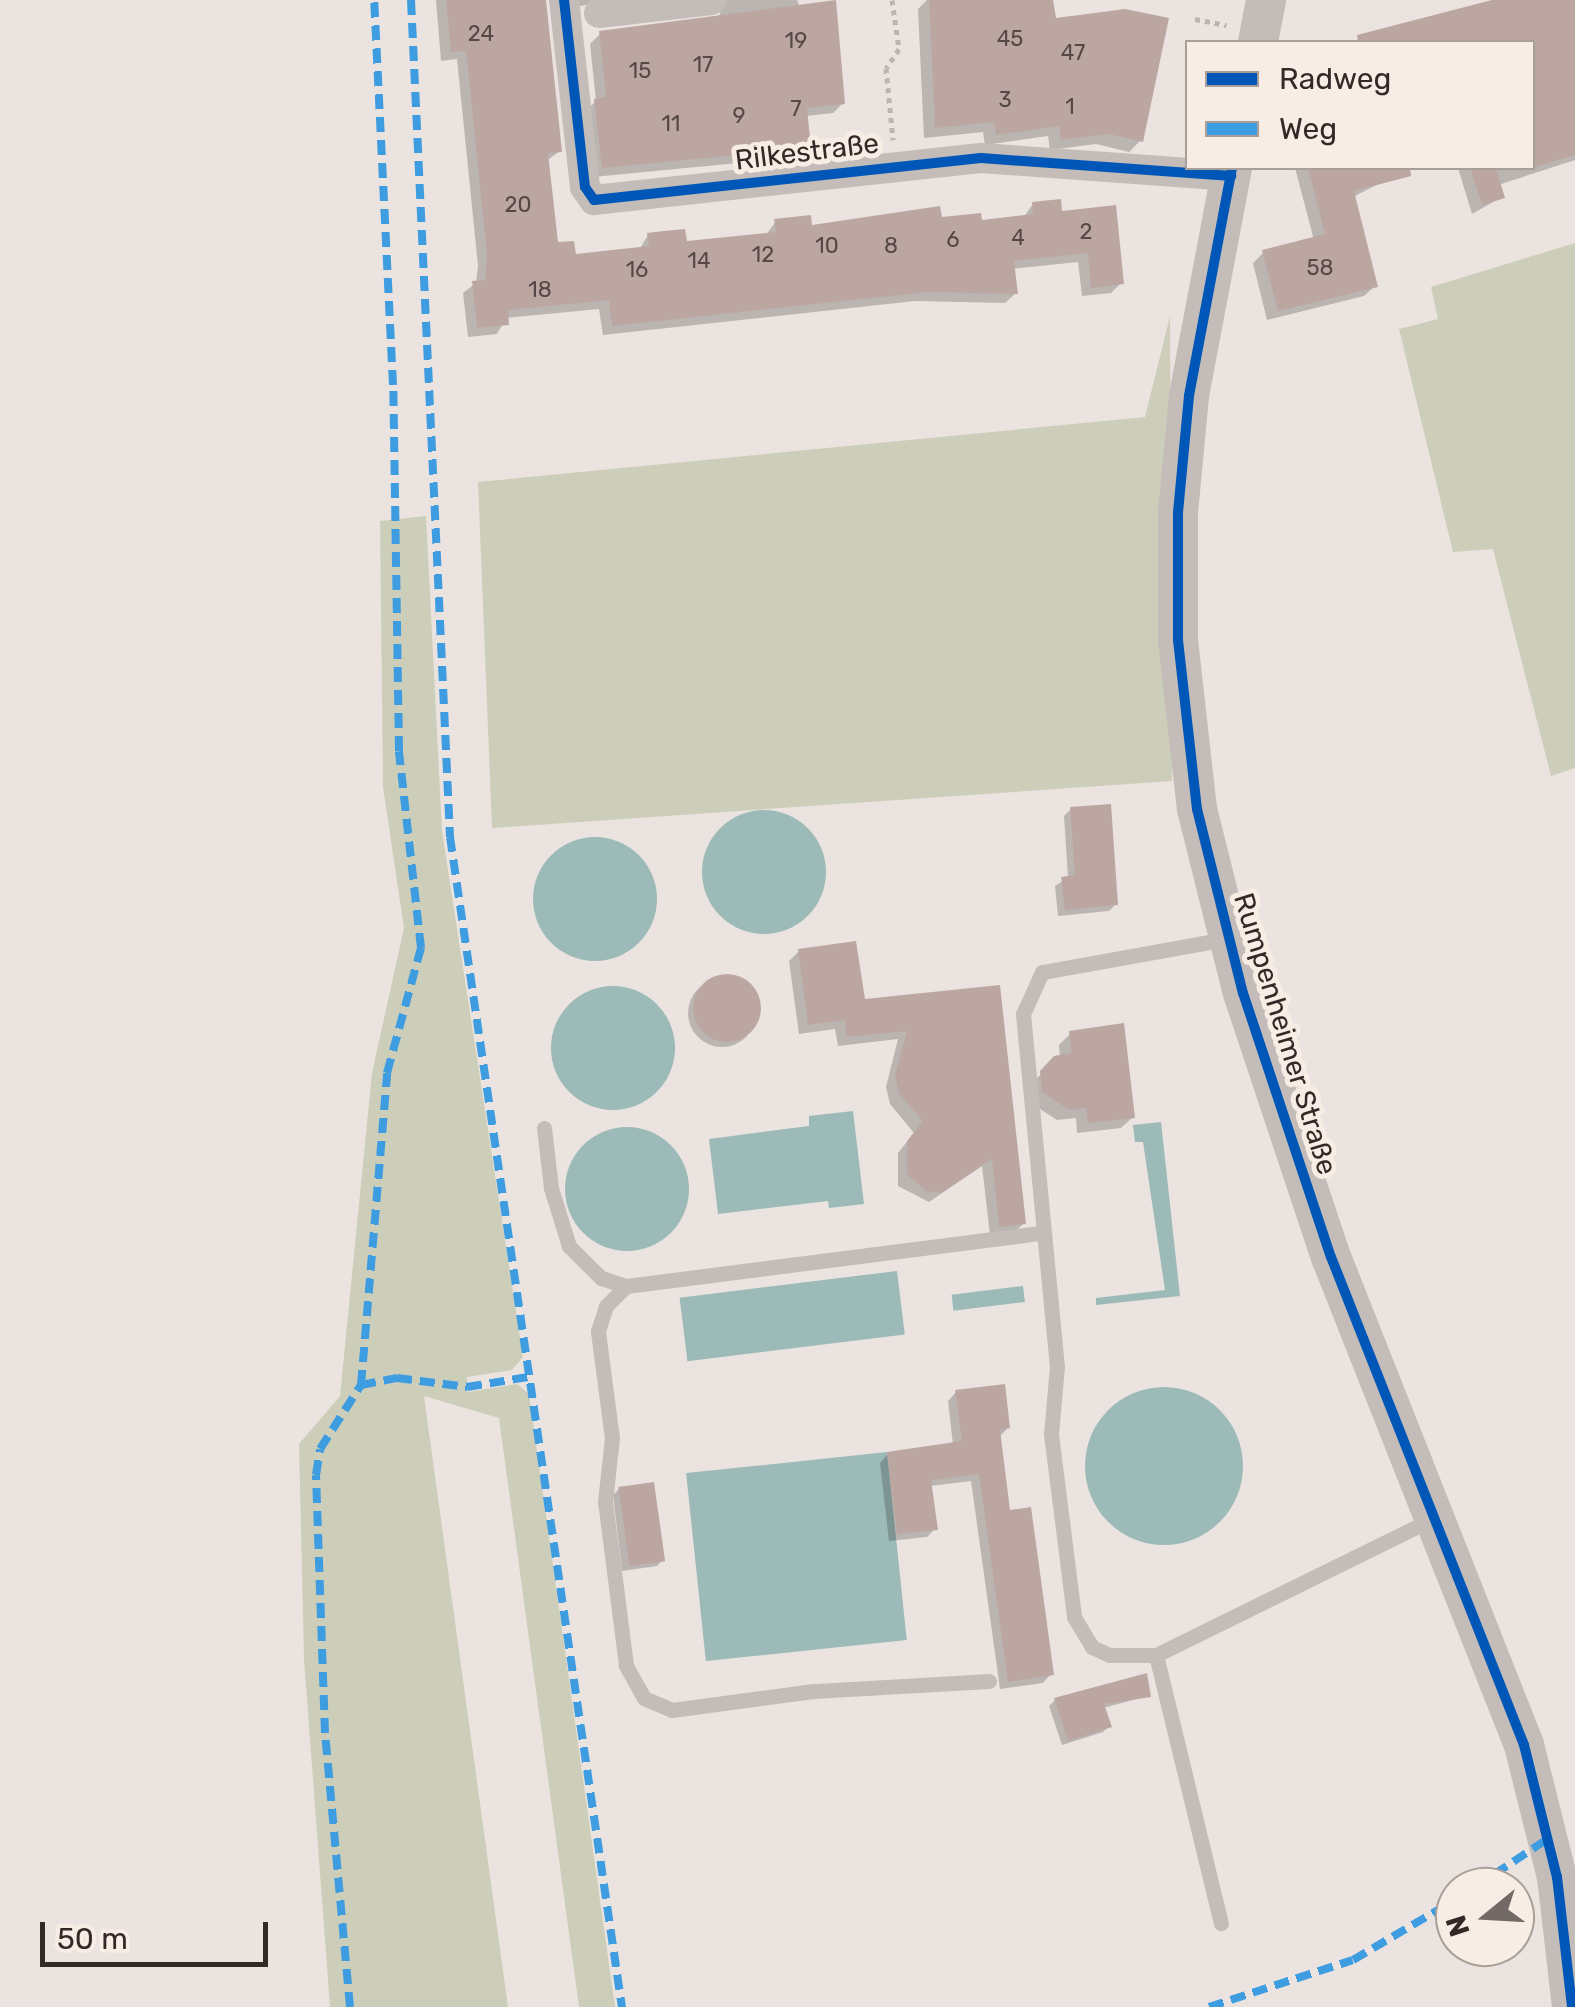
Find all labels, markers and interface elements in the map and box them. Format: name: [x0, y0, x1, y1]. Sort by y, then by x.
house number: 24: [468, 21, 494, 47]
house number: 45: [997, 26, 1023, 52]
house number: 19: [785, 28, 807, 54]
house number: 47: [1061, 40, 1085, 66]
legend: [1185, 40, 1535, 170]
house number: 17: [693, 52, 713, 78]
house number: 15: [629, 58, 651, 84]
text: Radweg: [1279, 61, 1391, 97]
house number: 3: [998, 87, 1012, 113]
house number: 1: [1065, 94, 1075, 120]
house number: 7: [790, 96, 802, 122]
house number: 9: [732, 103, 746, 129]
house number: 11: [662, 111, 680, 137]
text: Weg: [1279, 111, 1337, 147]
street label: Rilkestraße: [733, 127, 881, 177]
house number: 20: [505, 192, 531, 218]
house number: 2: [1080, 219, 1092, 245]
house number: 4: [1011, 225, 1025, 251]
house number: 6: [946, 227, 960, 253]
house number: 10: [815, 233, 839, 259]
house number: 8: [884, 233, 898, 259]
house number: 12: [752, 242, 774, 268]
house number: 14: [687, 248, 711, 274]
house number: 58: [1306, 255, 1334, 281]
house number: 16: [626, 257, 648, 283]
house number: 18: [528, 277, 552, 303]
street label: Rumpenheimer Straße: [1226, 889, 1344, 1179]
north arrow: [1435, 1867, 1535, 1967]
scale bar: [45, 1902, 272, 1964]
text: N: [1439, 1911, 1477, 1940]
text: 50 m: [57, 1921, 128, 1957]

